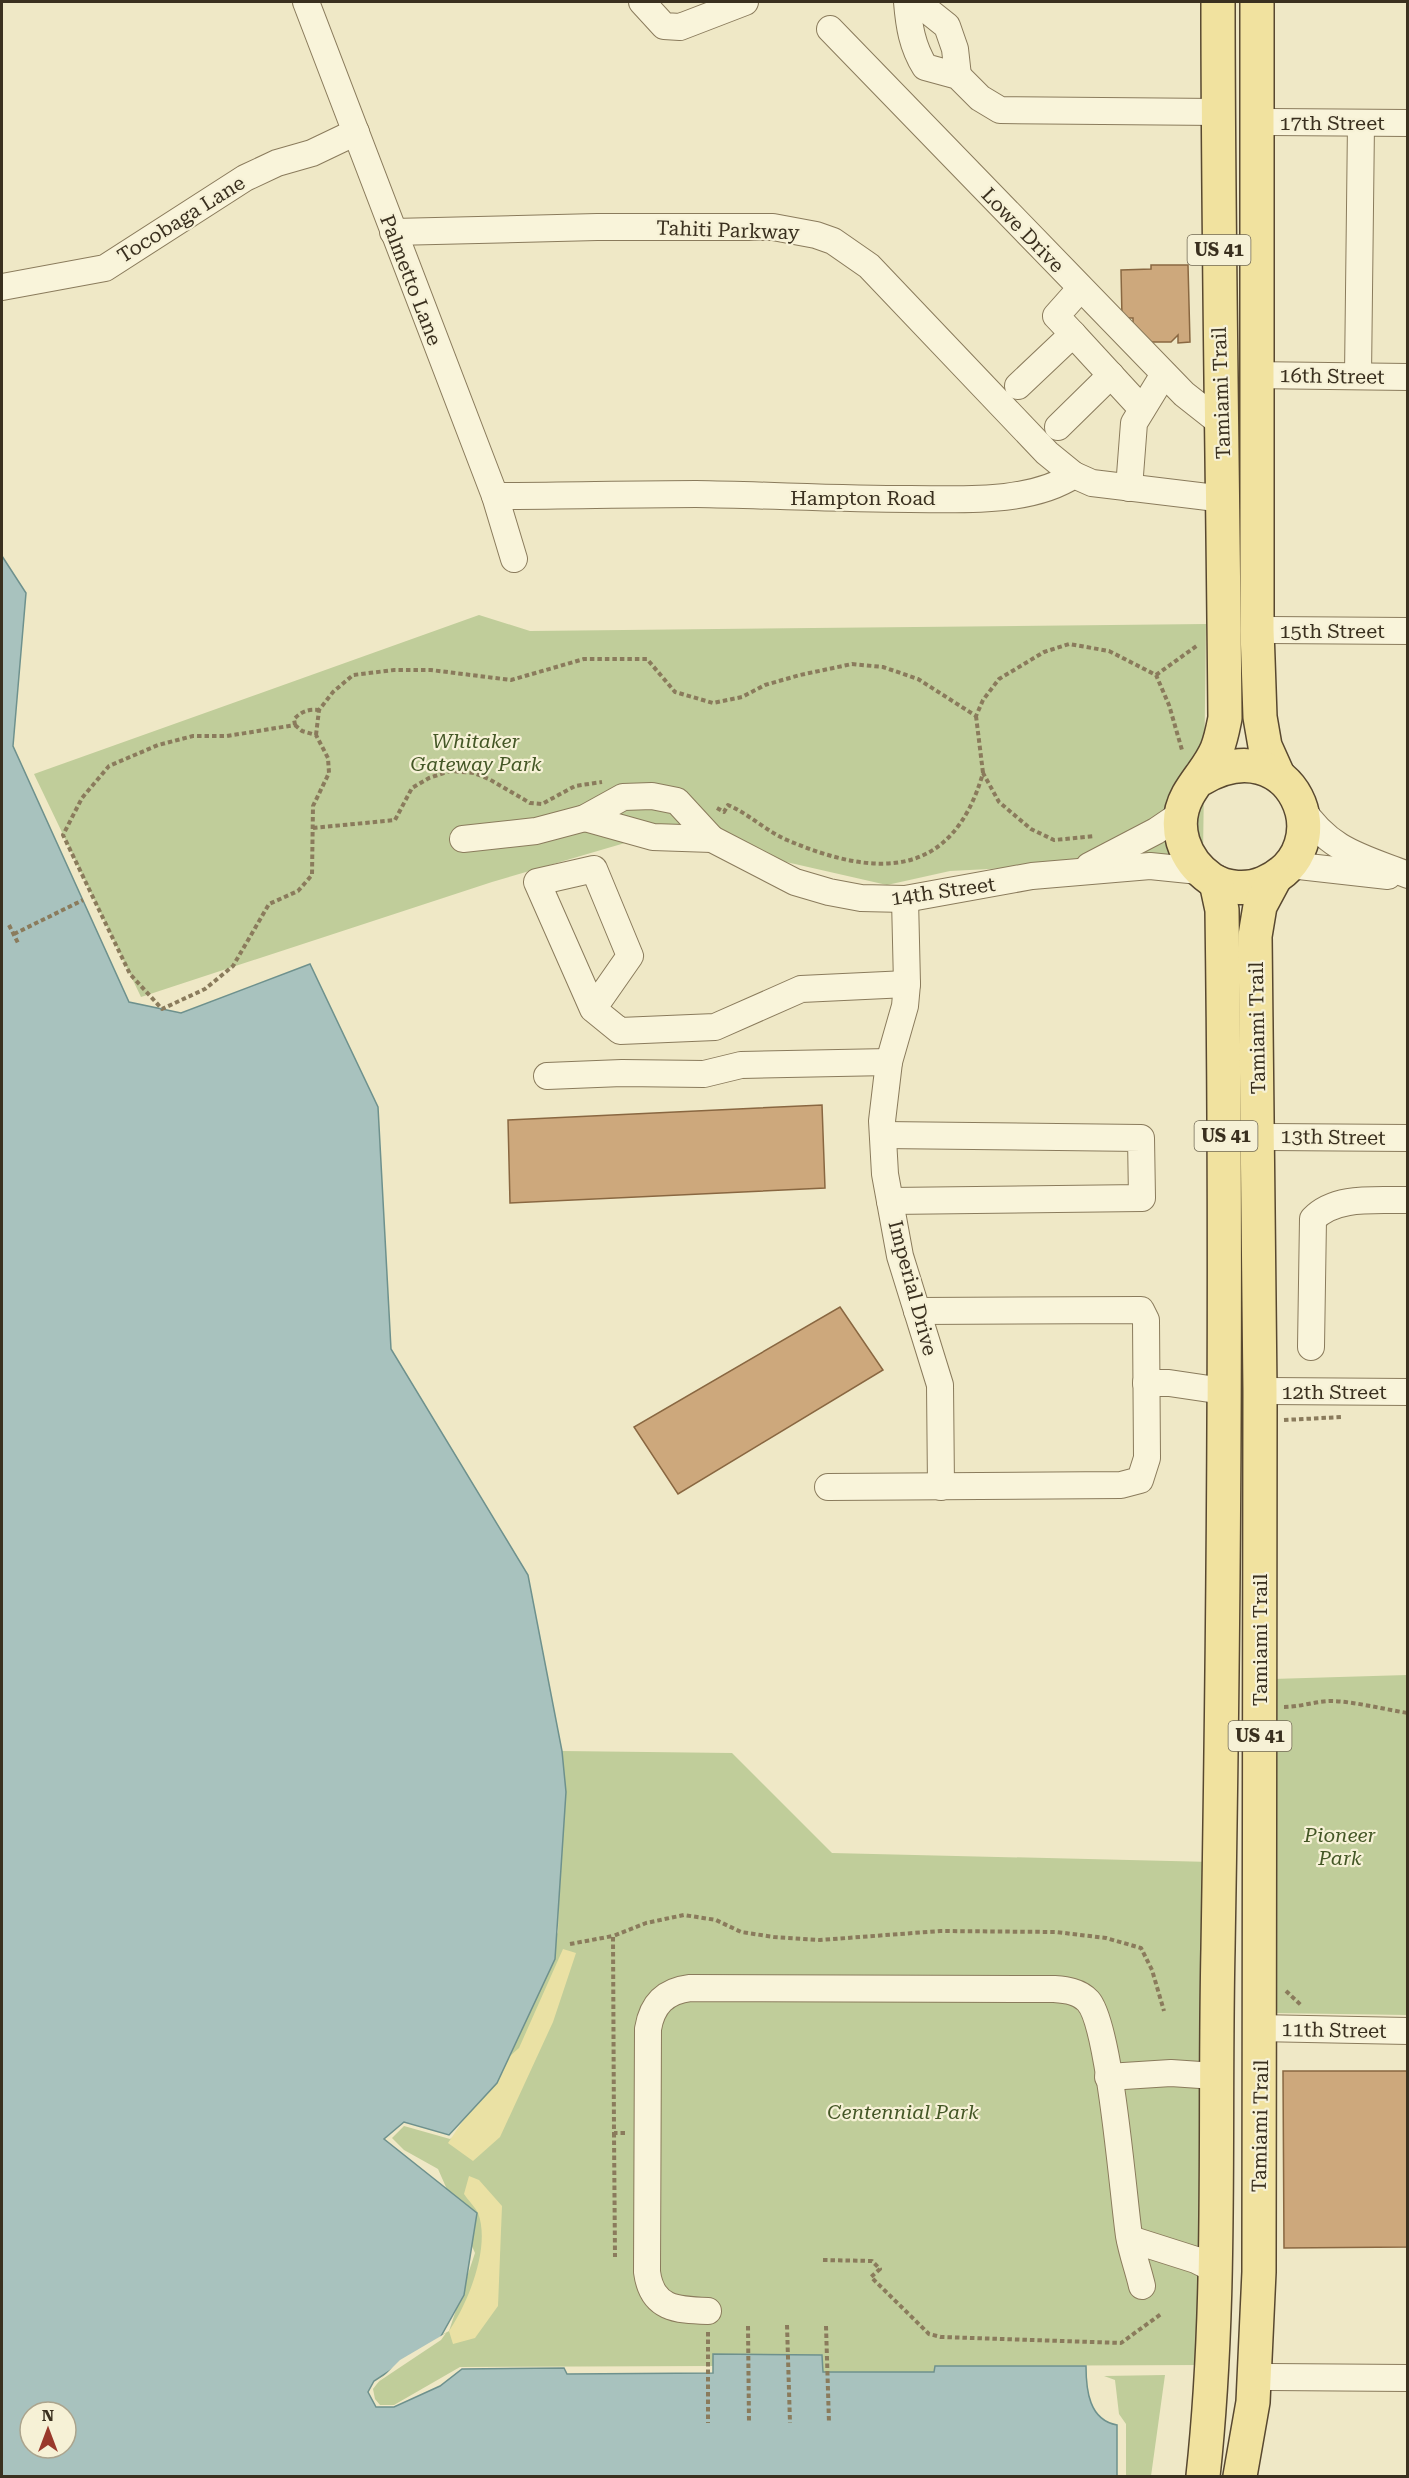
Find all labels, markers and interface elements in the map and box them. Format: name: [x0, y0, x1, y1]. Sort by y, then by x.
street label: 17th Street: [1279, 111, 1385, 135]
street label: Tocobaga Lane: [113, 170, 249, 268]
street label: Lowe Drive: [977, 183, 1069, 277]
street label: Palmetto Lane: [375, 211, 447, 349]
street label: Tahiti Parkway: [656, 216, 800, 245]
road number: US 41: [1188, 235, 1250, 265]
street label: Tamiami Trail: [1207, 326, 1235, 460]
street label: 16th Street: [1279, 363, 1385, 389]
street label: Hampton Road: [790, 486, 936, 510]
street label: 15th Street: [1279, 619, 1385, 643]
park label: Whitaker Gateway Park: [411, 729, 542, 776]
street label: 14th Street: [889, 872, 997, 910]
street label: Tamiami Trail: [1244, 961, 1270, 1095]
road number: US 41: [1194, 1121, 1258, 1151]
street label: 13th Street: [1280, 1124, 1386, 1150]
street label: Imperial Drive: [883, 1218, 943, 1358]
street label: 12th Street: [1281, 1380, 1387, 1404]
street label: Tamiami Trail: [1248, 1574, 1272, 1706]
road number: US 41: [1228, 1721, 1292, 1751]
park label: Pioneer Park: [1303, 1823, 1377, 1870]
street label: 11th Street: [1281, 2017, 1387, 2043]
street label: Tamiami Trail: [1247, 2059, 1273, 2193]
park label: Centennial Park: [827, 2100, 979, 2124]
north arrow: [18, 2400, 78, 2460]
text: N: [42, 2406, 54, 2425]

